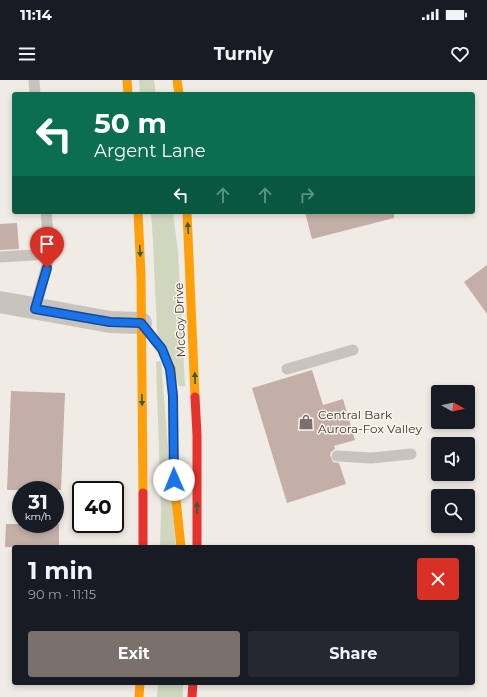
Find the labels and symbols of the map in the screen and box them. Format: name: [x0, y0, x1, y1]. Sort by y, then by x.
one-way arrow: [185, 222, 192, 234]
pin: [30, 227, 64, 268]
one-way arrow: [137, 245, 144, 257]
street label: McCoy Drive: [171, 282, 188, 358]
one-way arrow: [192, 371, 198, 384]
north arrow: [431, 385, 475, 429]
one-way arrow: [139, 394, 145, 407]
place label: Central Bark Aurora-Fox Valley: [318, 407, 422, 436]
shop icon: Central Bark Aurora-Fox Valley: [297, 413, 315, 431]
position arrow: [153, 459, 195, 501]
speed limit sign: 40: [72, 481, 124, 533]
one-way arrow: [194, 501, 200, 514]

